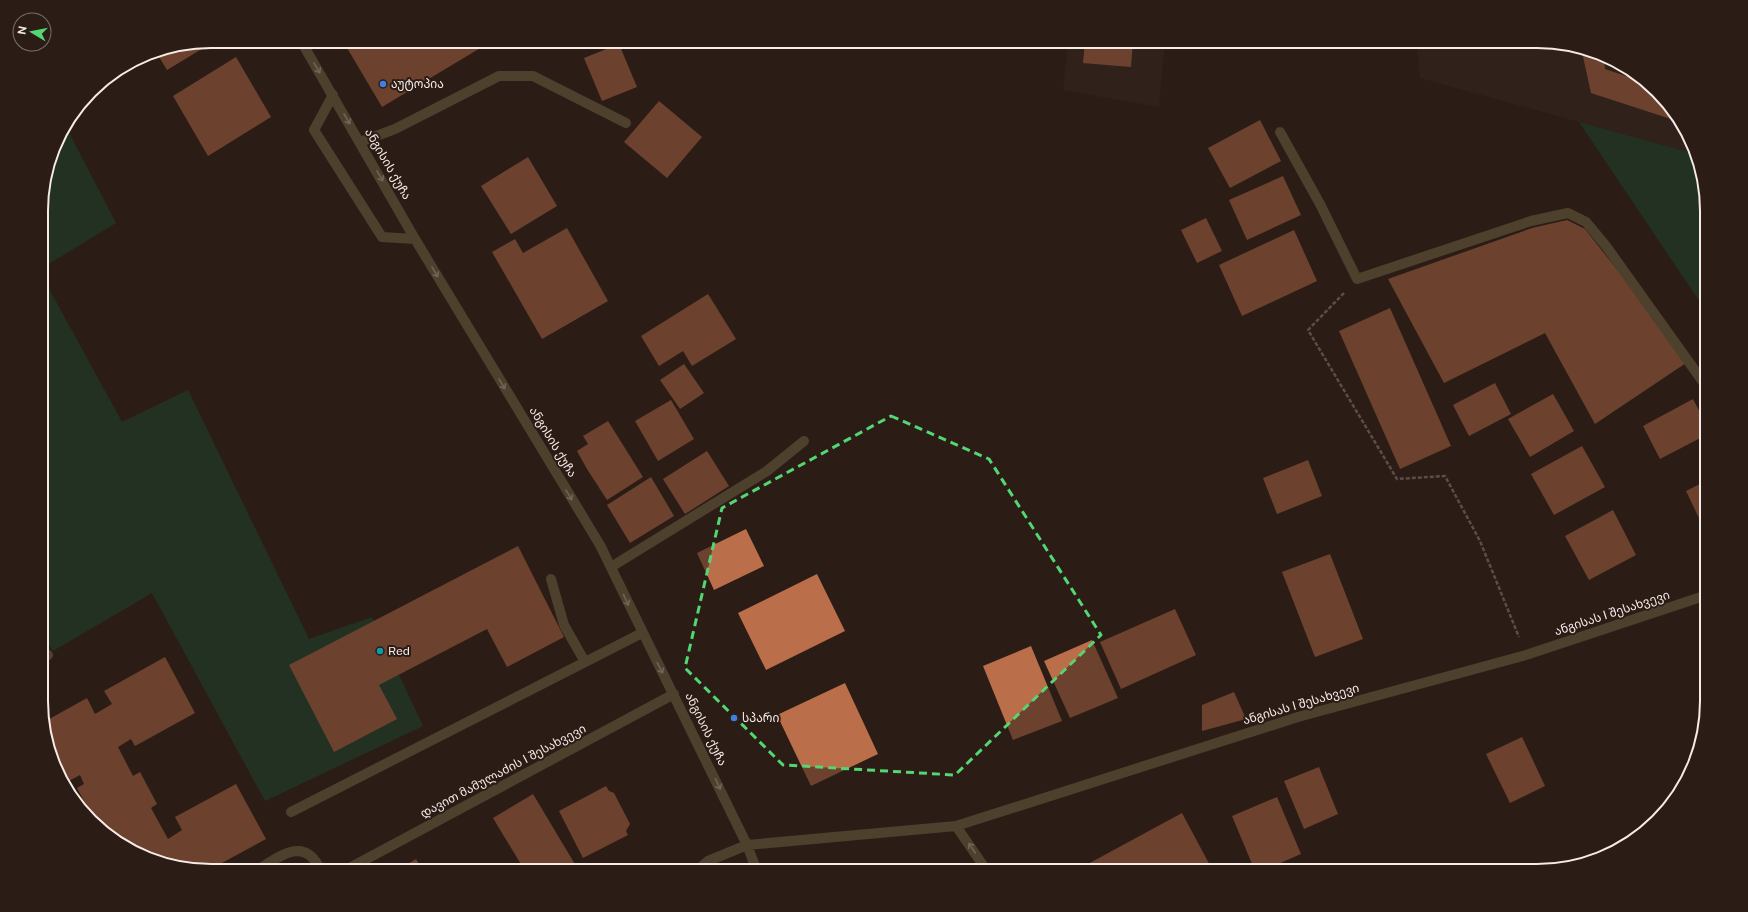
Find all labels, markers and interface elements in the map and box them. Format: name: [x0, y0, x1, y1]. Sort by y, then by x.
north arrow: [12, 12, 52, 52]
text: N: [15, 25, 29, 36]
one-way arrow: [314, 62, 322, 74]
place label: აუტოპია: [391, 77, 444, 91]
marker: აუტოპია: [378, 79, 388, 89]
one-way arrow: [343, 113, 351, 125]
street label: ანგისის ქუჩა: [362, 126, 414, 202]
one-way arrow: [376, 170, 384, 182]
one-way arrow: [432, 266, 440, 278]
one-way arrow: [499, 378, 507, 390]
street label: ანგისის ქუჩა: [526, 404, 580, 480]
one-way arrow: [566, 489, 574, 501]
street label: ანგისას I შესახვევი: [1553, 588, 1672, 638]
one-way arrow: [623, 594, 630, 606]
place label: Red: [388, 644, 410, 658]
marker: Red: [375, 646, 385, 656]
one-way arrow: [657, 661, 664, 673]
street label: ანგისას I შესახვევი: [1241, 681, 1361, 727]
street label: ანგისის ქუჩა: [682, 690, 730, 768]
place label: სპარი: [742, 711, 779, 725]
marker: სპარი: [729, 713, 739, 723]
street label: დავით მამულაძის I შესახვევი: [418, 721, 589, 822]
one-way arrow: [715, 778, 722, 790]
one-way arrow: [968, 843, 976, 854]

